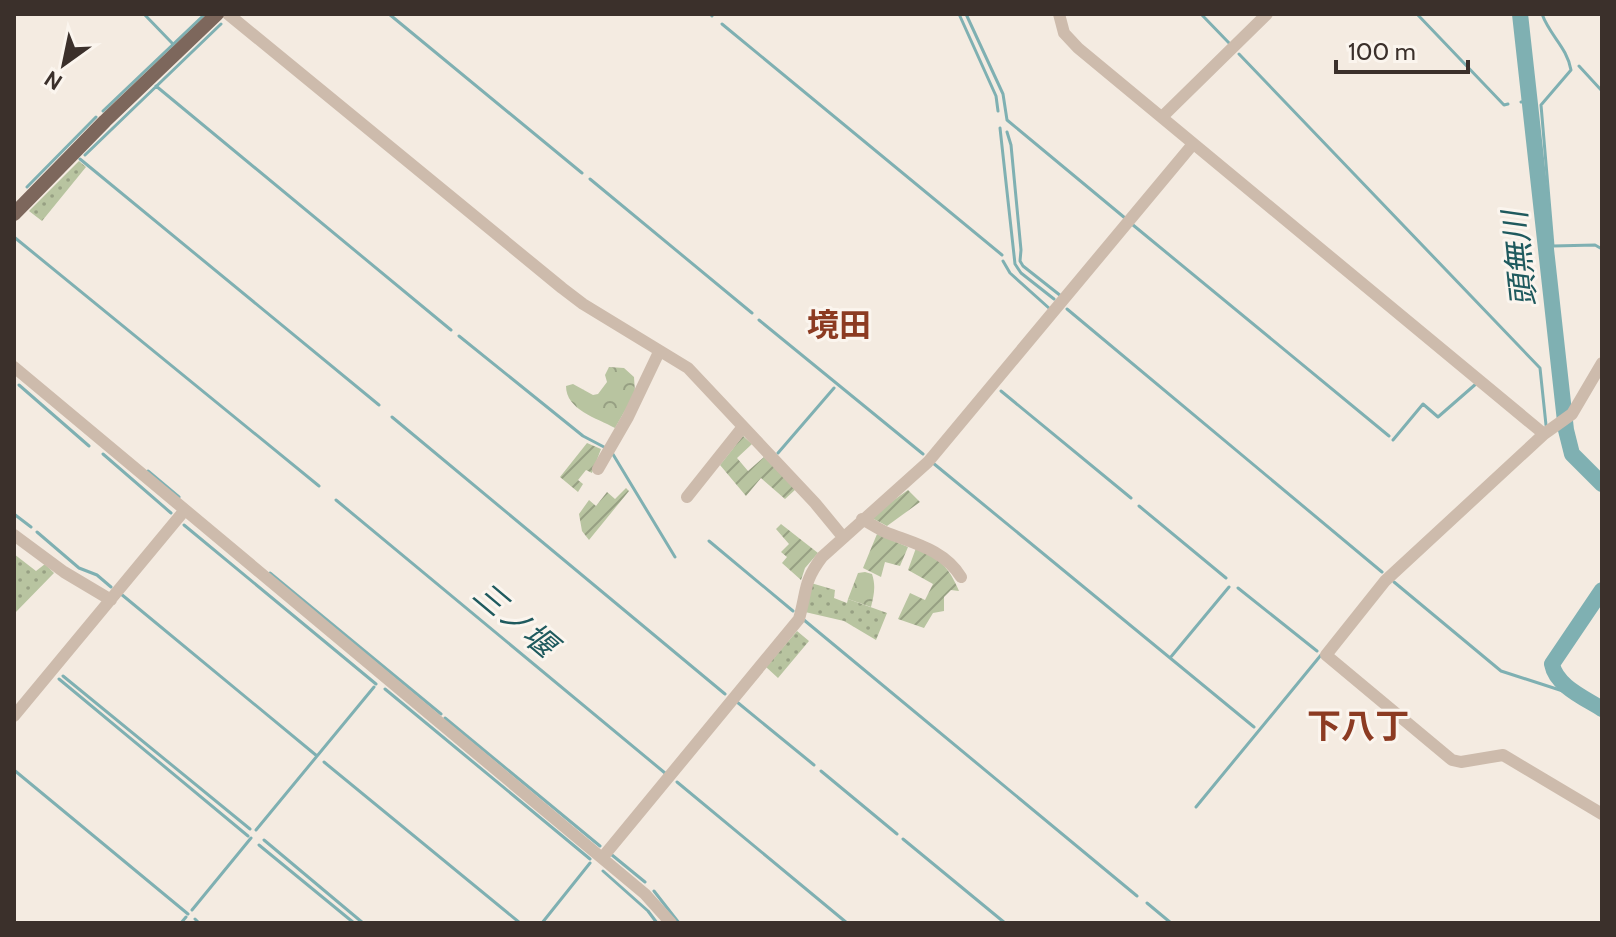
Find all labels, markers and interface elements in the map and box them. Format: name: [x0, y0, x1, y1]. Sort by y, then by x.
north arrow: [24, 24, 104, 104]
scale bar: [1336, 24, 1468, 74]
text: 100 m: [1348, 37, 1416, 66]
text: N: [40, 65, 67, 96]
water label: 頭無川: [1494, 206, 1543, 309]
district label: 境田: [807, 305, 871, 344]
water label: 三ノ堰: [466, 573, 568, 668]
district label: 下八丁: [1307, 705, 1409, 747]

